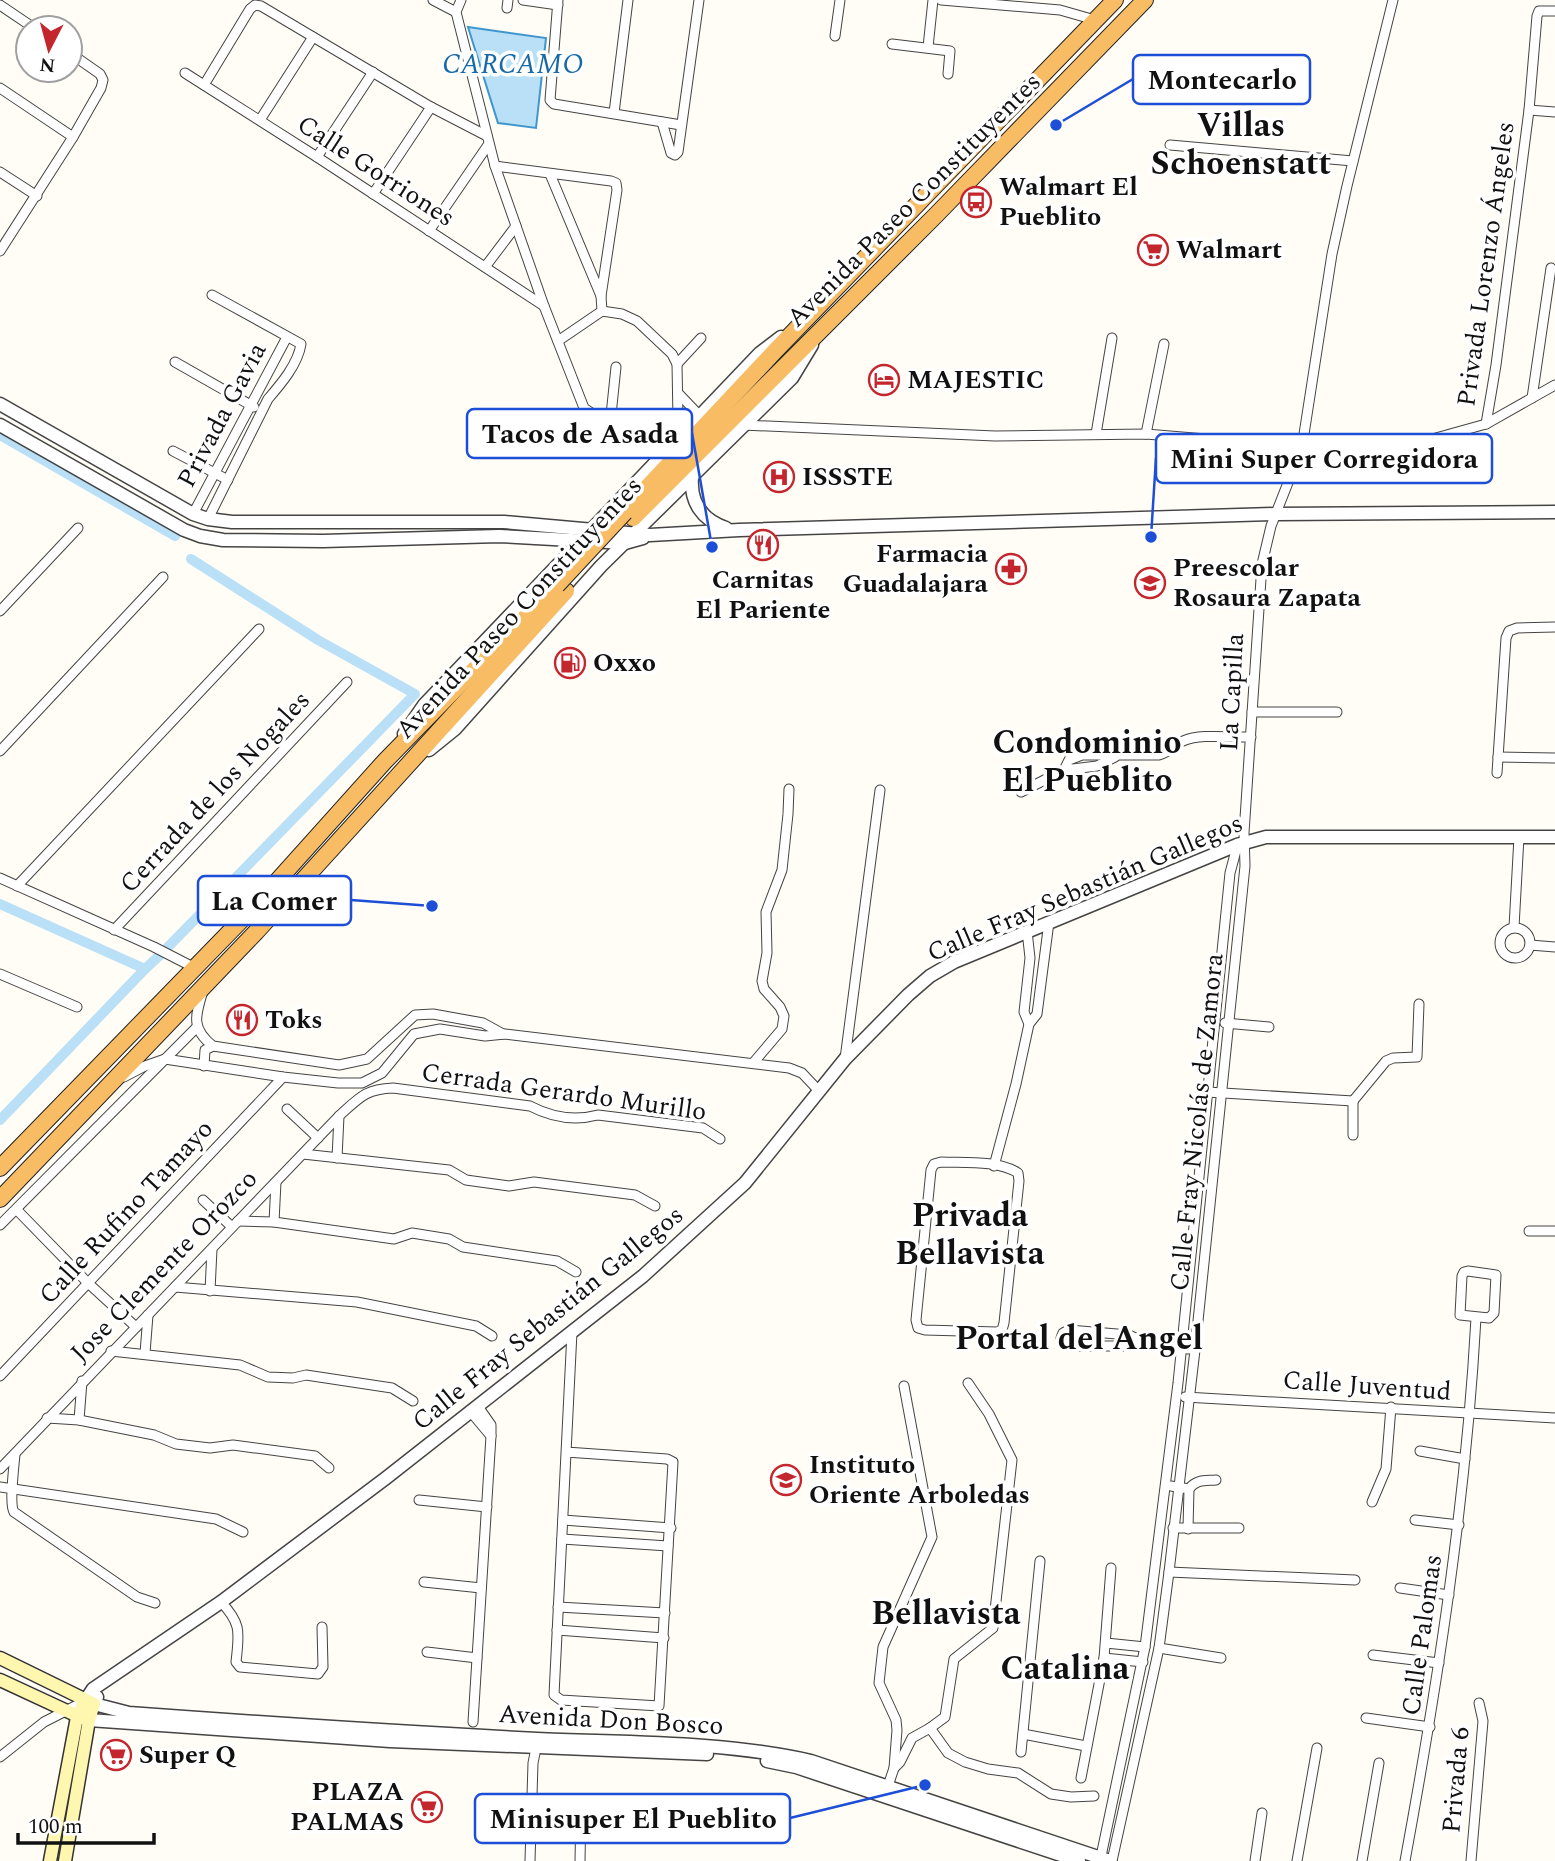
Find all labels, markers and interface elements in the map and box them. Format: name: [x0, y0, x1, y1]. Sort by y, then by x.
north arrow: [14, 14, 84, 84]
water label: CARCAMO: [442, 43, 584, 86]
text: N: [38, 49, 57, 80]
callout: Montecarlo: [1133, 55, 1310, 104]
text: Montecarlo: [1147, 59, 1297, 102]
street label: Avenida Paseo Constituyentes: [777, 63, 1051, 337]
district label: Villas Schoenstatt: [1151, 101, 1331, 189]
street label: Calle Gorriones: [289, 105, 463, 237]
street label: Privada Lorenzo Ángeles: [1446, 119, 1526, 409]
place label: Walmart El Pueblito: [999, 167, 1138, 237]
bus stop icon: Walmart El Pueblito: [959, 185, 993, 219]
place label: Walmart: [1176, 230, 1282, 270]
supermarket icon: Walmart: [1136, 233, 1170, 267]
street label: Privada Gavia: [167, 335, 277, 495]
place label: MAJESTIC: [907, 360, 1044, 400]
hotel icon: MAJESTIC: [867, 363, 901, 397]
callout: Tacos de Asada: [467, 409, 692, 458]
text: Tacos de Asada: [481, 413, 679, 456]
callout: Mini Super Corregidora: [1156, 434, 1492, 483]
text: Mini Super Corregidora: [1170, 438, 1479, 481]
place label: ISSSTE: [802, 457, 893, 497]
hospital icon: ISSSTE: [762, 460, 796, 494]
street label: Avenida Paseo Constituyentes: [386, 467, 652, 749]
restaurant icon: Carnitas El Pariente: [746, 528, 780, 562]
place label: Farmacia Guadalajara: [843, 534, 989, 604]
place label: Preescolar Rosaura Zapata: [1173, 548, 1362, 618]
pharmacy icon: Farmacia Guadalajara: [994, 552, 1028, 586]
place label: Carnitas El Pariente: [696, 560, 830, 630]
school or university icon: Preescolar Rosaura Zapata: [1133, 566, 1167, 600]
street label: La Capilla: [1209, 632, 1255, 752]
place label: Oxxo: [593, 643, 656, 683]
fuel station icon: Oxxo: [553, 646, 587, 680]
street label: Cerrada de los Nogales: [110, 682, 320, 902]
district label: Condominio El Pueblito: [992, 718, 1182, 806]
street label: Calle Fray Sebastián Gallegos: [921, 803, 1249, 973]
callout: La Comer: [198, 876, 351, 925]
text: La Comer: [211, 880, 337, 923]
street label: Calle Fray Nicolás de Zamora: [1159, 951, 1235, 1293]
place label: Toks: [265, 1000, 323, 1040]
restaurant icon: Toks: [225, 1003, 259, 1037]
street label: Cerrada Gerardo Murillo: [419, 1052, 709, 1132]
street label: Calle Rufino Tamayo: [29, 1110, 223, 1314]
street label: Jose Clemente Orozco: [61, 1160, 267, 1372]
district label: Privada Bellavista: [895, 1191, 1045, 1279]
street label: Calle Fray Sebastián Gallegos: [403, 1196, 693, 1440]
district label: Portal del Angel: [955, 1314, 1203, 1364]
street label: Calle Juventud: [1281, 1360, 1453, 1412]
place label: Instituto Oriente Arboledas: [809, 1445, 1030, 1515]
school or university icon: Instituto Oriente Arboledas: [769, 1463, 803, 1497]
street label: Calle Palomas: [1391, 1552, 1453, 1718]
district label: Bellavista: [871, 1589, 1021, 1639]
district label: Catalina: [1000, 1644, 1130, 1694]
street label: Avenida Don Bosco: [497, 1694, 725, 1746]
street label: Privada 6: [1431, 1725, 1481, 1835]
place label: Super Q: [139, 1735, 237, 1775]
supermarket icon: Super Q: [99, 1738, 133, 1772]
place label: PLAZA PALMAS: [290, 1772, 404, 1842]
supermarket icon: PLAZA PALMAS: [410, 1790, 444, 1824]
callout: Minisuper El Pueblito: [475, 1794, 790, 1843]
text: Minisuper El Pueblito: [489, 1798, 777, 1841]
scale bar: [18, 1801, 154, 1845]
text: 100 m: [28, 1811, 83, 1843]

